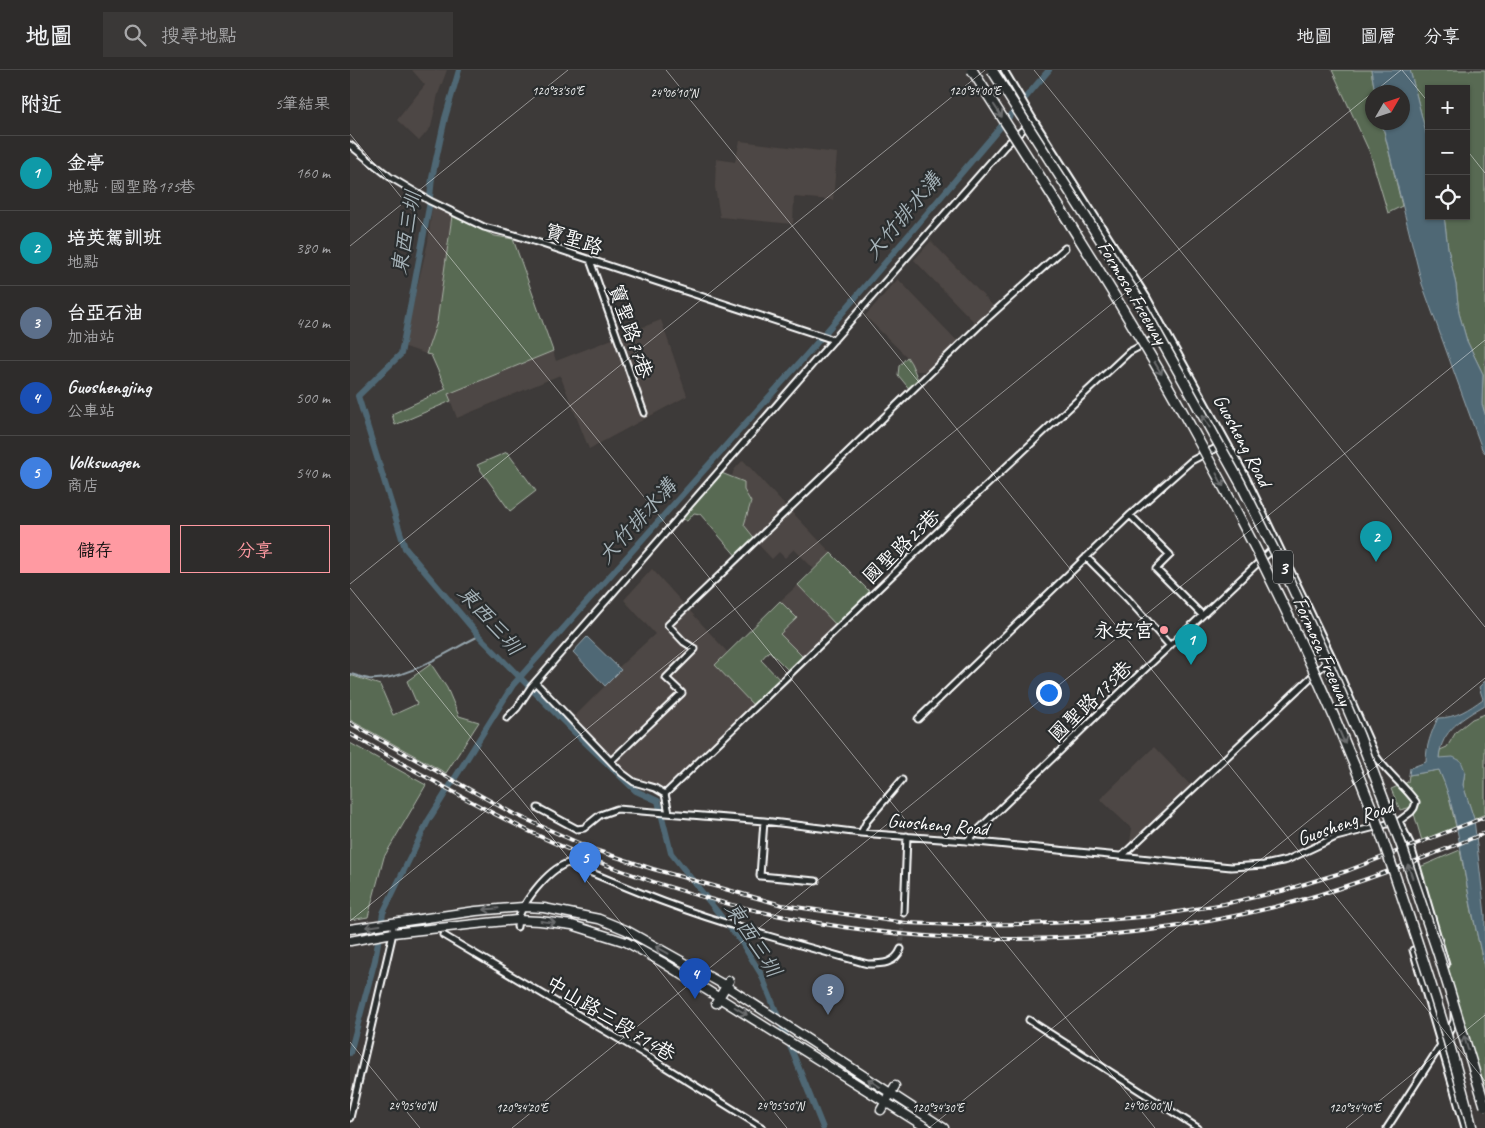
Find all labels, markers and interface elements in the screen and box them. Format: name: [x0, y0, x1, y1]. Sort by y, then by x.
search box: [103, 12, 453, 57]
text: 地圖: [25, 21, 73, 51]
icon: search: [121, 21, 149, 49]
text: 搜尋地點: [161, 24, 237, 48]
text: 地圖: [1296, 25, 1332, 47]
text: 圖層: [1360, 25, 1396, 47]
text: 分享: [1424, 25, 1460, 47]
text: 120°33'50"E: [532, 83, 586, 99]
text: 120°34'00"E: [949, 83, 1003, 99]
text: 24°06'10"N: [650, 85, 699, 101]
north arrow: [1365, 85, 1410, 130]
map controls: [1425, 85, 1470, 220]
button: +: [1425, 85, 1470, 130]
text: 附近: [20, 91, 62, 117]
text: 5筆結果: [275, 94, 330, 114]
one-way arrow: [993, 104, 1003, 118]
button: −: [1425, 130, 1470, 175]
text: 金亭: [67, 151, 105, 175]
text: 1: [32, 163, 40, 183]
text: 160 m: [296, 163, 330, 183]
water label: 大竹排水溝: [859, 166, 948, 265]
button: locate: [1425, 175, 1470, 220]
text: 地點 · 國聖路175巷: [67, 177, 195, 197]
water label: 東西三圳: [386, 187, 426, 277]
street label: 寶聖路: [541, 218, 607, 261]
text: 培英駕訓班: [67, 226, 162, 250]
street label: Formosa Freeway: [1092, 236, 1174, 351]
text: 2: [32, 238, 40, 258]
text: 380 m: [296, 238, 330, 258]
text: 地點: [67, 252, 99, 272]
street label: 寶聖路77巷: [603, 281, 659, 383]
text: 台亞石油: [67, 301, 143, 325]
text: 3: [32, 313, 40, 333]
text: 420 m: [296, 313, 330, 333]
text: 加油站: [67, 327, 115, 347]
one-way arrow: [1153, 360, 1163, 374]
text: Guoshengjing: [67, 375, 151, 399]
text: 4: [32, 388, 40, 408]
text: 500 m: [296, 388, 330, 408]
street label: Guosheng Road: [1208, 390, 1279, 493]
text: 公車站: [67, 401, 115, 421]
one-way arrow: [1201, 414, 1211, 429]
text: Volkswagen: [67, 450, 139, 474]
text: 5: [33, 463, 39, 483]
text: 540 m: [296, 463, 330, 483]
water label: 大竹排水溝: [592, 472, 683, 569]
one-way arrow: [1216, 472, 1225, 487]
text: 商店: [67, 476, 99, 496]
street label: 國聖路23巷: [857, 503, 946, 589]
pin: 2: [1360, 521, 1392, 562]
button: 儲存: [20, 525, 170, 573]
button: 分享: [180, 525, 330, 573]
road number: 3: [1273, 551, 1293, 584]
water label: 東西三圳: [452, 580, 529, 661]
street label: Formosa Freeway: [1287, 593, 1359, 712]
place label: 永安宮: [1094, 618, 1154, 643]
marker: 永安宮: [1158, 624, 1170, 636]
pin: 1: [1175, 624, 1207, 665]
street label: 國聖路175巷: [1043, 655, 1138, 748]
your location: [1036, 680, 1062, 706]
one-way arrow: [1338, 729, 1348, 744]
street label: Guosheng Road: [1293, 792, 1400, 851]
street label: Guosheng Road: [887, 808, 992, 842]
pin: 5: [569, 842, 601, 883]
one-way arrow: [1405, 864, 1414, 880]
water label: 東西三圳: [719, 897, 788, 983]
one-way arrow: [483, 905, 499, 914]
one-way arrow: [540, 917, 556, 927]
one-way arrow: [366, 921, 382, 931]
one-way arrow: [655, 945, 670, 954]
pin: 4: [679, 958, 711, 999]
street label: 中山路三段714巷: [541, 970, 681, 1068]
pin: 3: [812, 974, 844, 1015]
one-way arrow: [734, 1006, 748, 1016]
one-way arrow: [1461, 1035, 1470, 1051]
one-way arrow: [867, 1078, 881, 1088]
text: 24°05'40"N: [388, 1098, 437, 1114]
text: 24°05'50"N: [756, 1098, 805, 1114]
text: 24°06'00"N: [1123, 1098, 1172, 1114]
text: 120°34'20"E: [496, 1100, 550, 1116]
text: 120°34'30"E: [912, 1100, 966, 1116]
text: 120°34'40"E: [1329, 1100, 1383, 1116]

